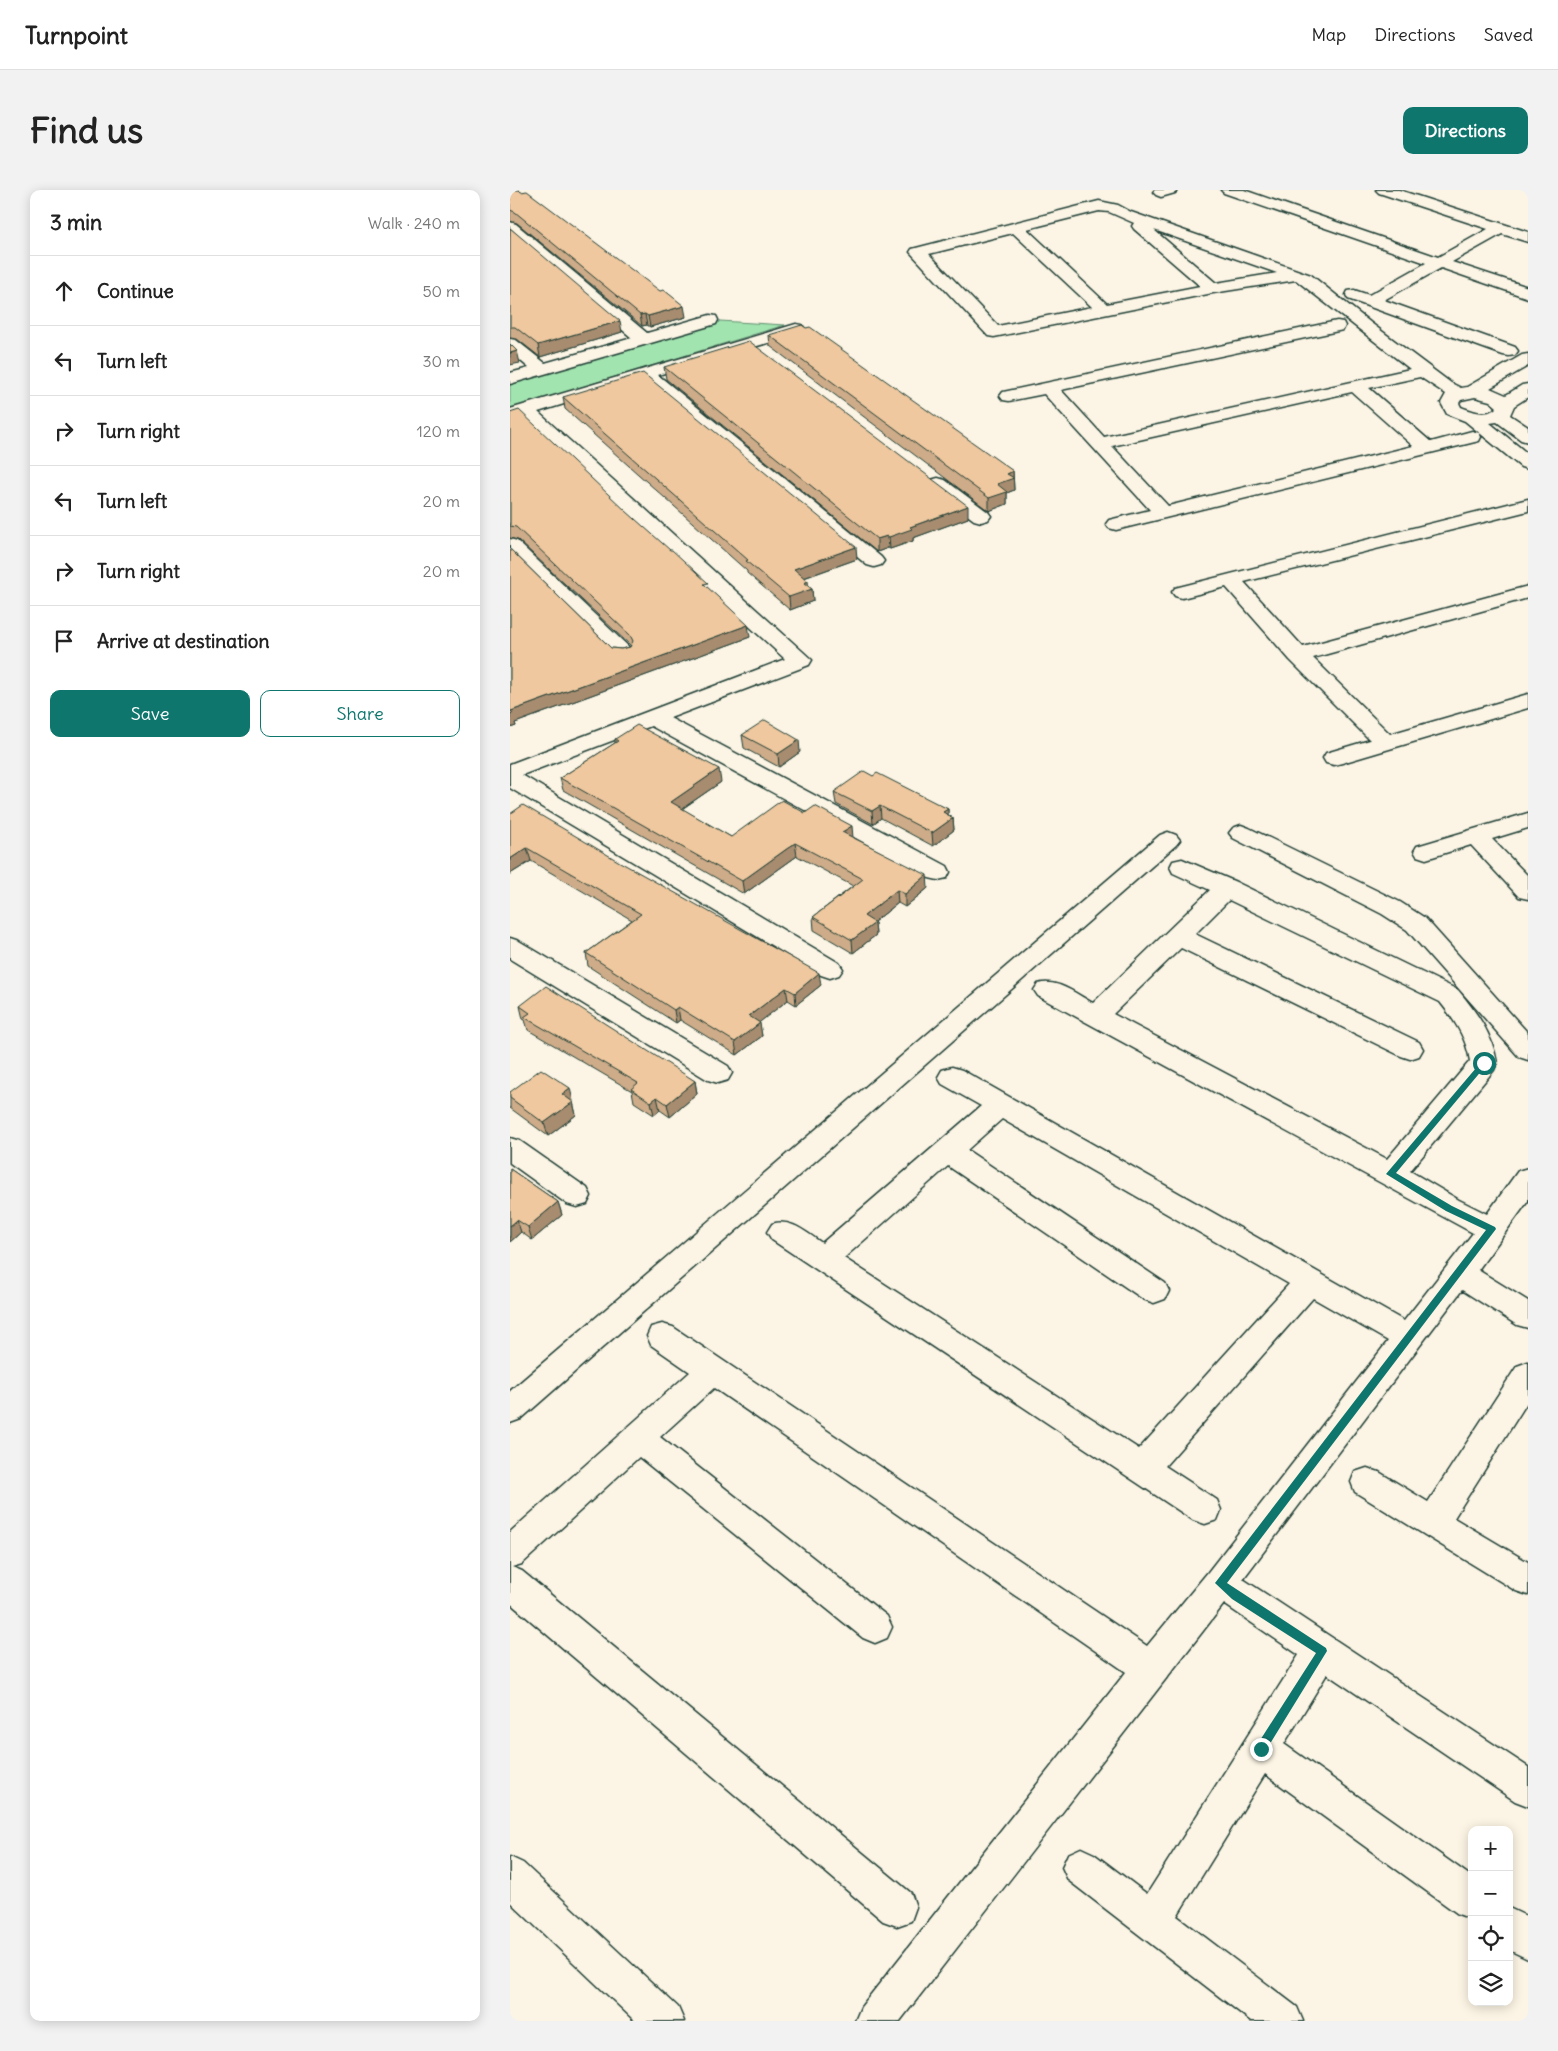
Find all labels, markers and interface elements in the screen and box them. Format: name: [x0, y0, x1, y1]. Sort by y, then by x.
text: Turnpoint: [25, 20, 128, 50]
text: Map: [1311, 23, 1346, 46]
text: Directions: [1374, 23, 1456, 46]
text: Saved: [1484, 23, 1533, 46]
button: Directions: [1403, 107, 1528, 154]
text: Find us: [30, 108, 143, 152]
text: 3 min: [50, 209, 102, 236]
text: Walk · 240 m: [368, 213, 460, 233]
icon: ahead: [50, 277, 78, 305]
text: Continue: [97, 279, 174, 303]
text: 50 m: [422, 281, 460, 301]
icon: left: [50, 347, 78, 375]
text: Turn left: [97, 349, 167, 373]
text: 30 m: [423, 351, 460, 371]
icon: right: [50, 417, 78, 445]
text: Turn right: [97, 419, 180, 443]
text: 120 m: [417, 421, 460, 441]
icon: left: [50, 487, 78, 515]
text: Turn left: [97, 489, 167, 513]
text: 20 m: [423, 491, 460, 511]
icon: right: [50, 557, 78, 585]
text: Turn right: [97, 559, 180, 583]
text: 20 m: [423, 561, 460, 581]
icon: arrive: [50, 627, 78, 655]
text: Arrive at destination: [97, 629, 270, 653]
button: Save: [50, 690, 250, 737]
button: Share: [260, 690, 460, 737]
route start: [1473, 1052, 1496, 1075]
route end: [1250, 1738, 1273, 1761]
map controls: [1468, 1826, 1513, 2006]
button: +: [1468, 1826, 1513, 1871]
button: −: [1468, 1871, 1513, 1916]
button: locate: [1468, 1916, 1513, 1961]
button: layers: [1468, 1961, 1513, 2006]

